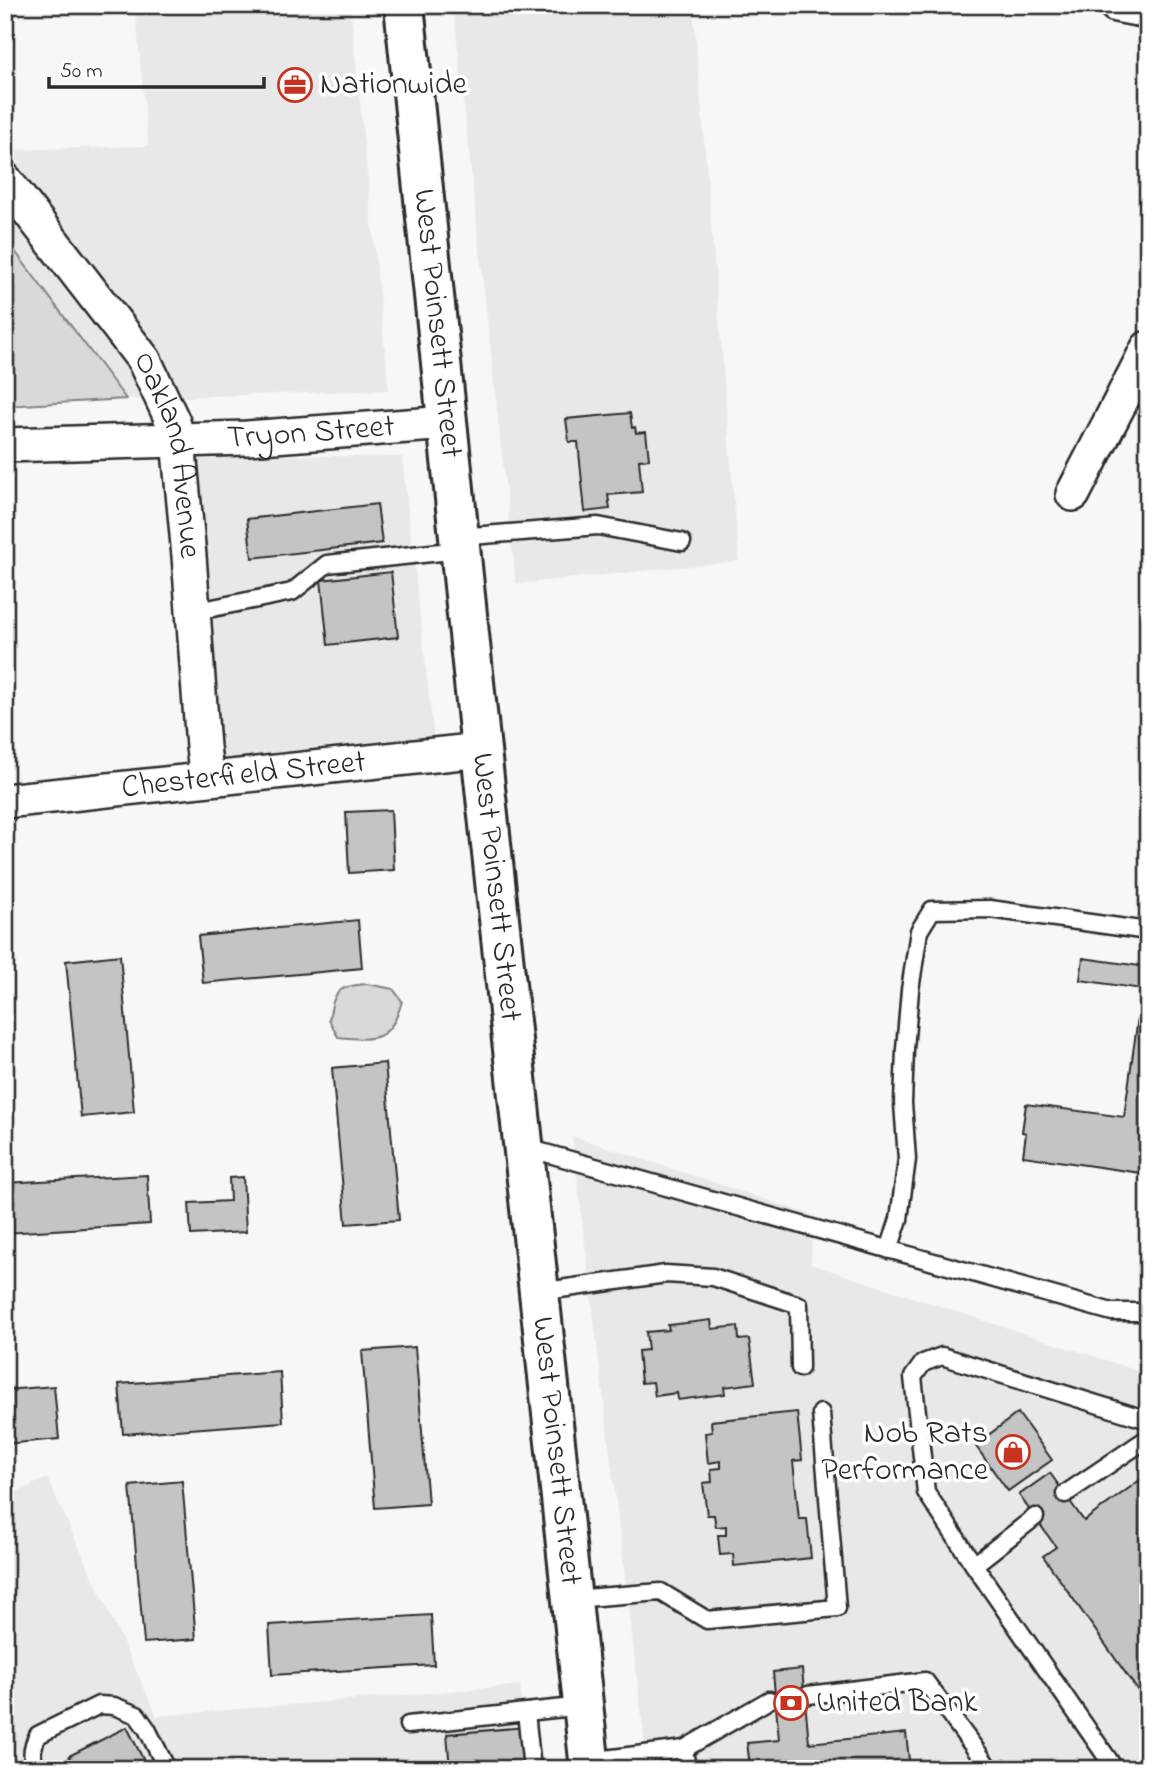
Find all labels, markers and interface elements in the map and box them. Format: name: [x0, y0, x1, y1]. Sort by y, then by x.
scale bar: [49, 46, 264, 90]
text: 50 m: [60, 57, 103, 87]
place label: Nationwide: [320, 62, 468, 109]
office icon: Nationwide: [276, 66, 314, 104]
street label: West Poinsett Street: [400, 187, 474, 460]
street label: Oakland Avenue: [120, 344, 213, 561]
street label: Tryon Street: [226, 404, 397, 462]
street label: Chesterfield Street: [119, 739, 368, 812]
street label: West Poinsett Street: [458, 751, 533, 1024]
street label: West Poinsett Street: [518, 1314, 594, 1588]
place label: Nob Rats Performance: [821, 1411, 989, 1495]
shop icon: Nob Rats Performance: [994, 1433, 1032, 1471]
place label: United Bank: [816, 1680, 978, 1727]
bank icon: United Bank: [772, 1684, 810, 1722]

